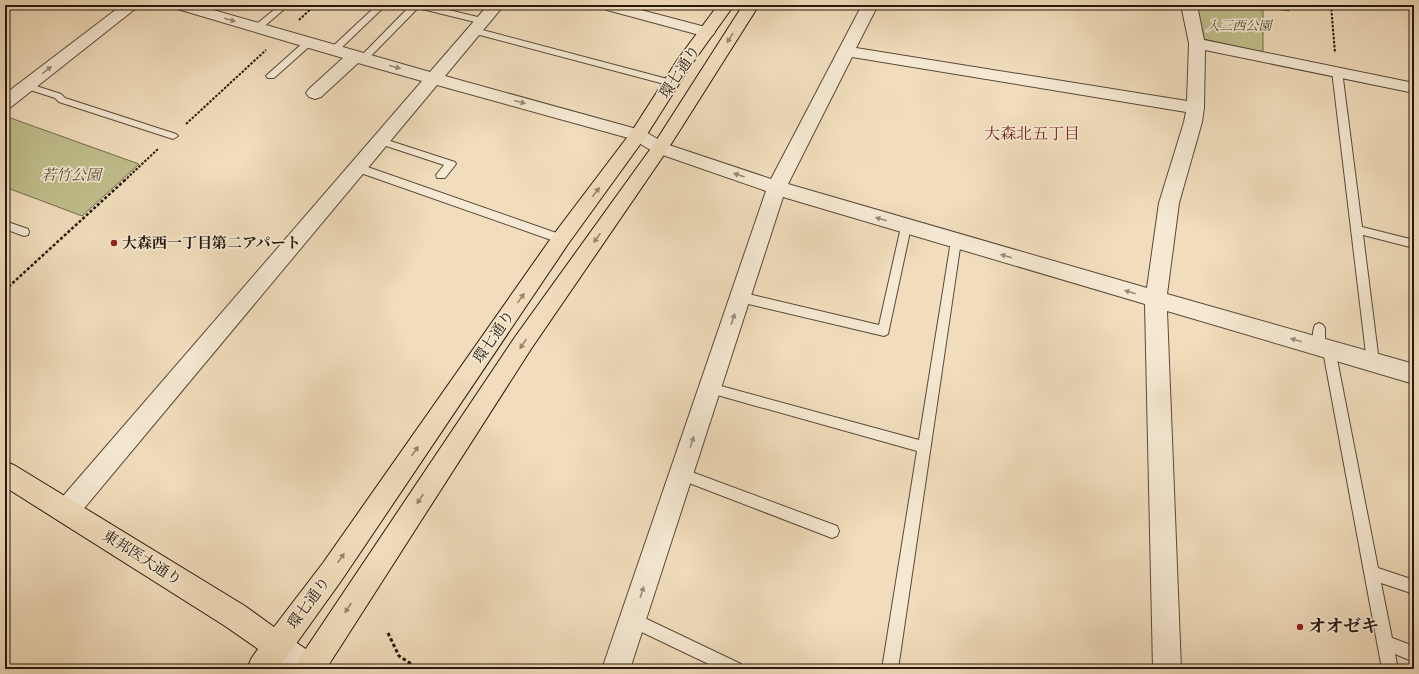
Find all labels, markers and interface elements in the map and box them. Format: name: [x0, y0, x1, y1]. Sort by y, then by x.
one-way arrow: [224, 17, 236, 23]
park label: 入三西公園: [1206, 18, 1273, 34]
one-way arrow: [726, 33, 734, 43]
street label: 環七通り: [655, 42, 705, 102]
one-way arrow: [389, 65, 401, 71]
one-way arrow: [42, 67, 52, 75]
one-way arrow: [514, 99, 526, 105]
district label: 大森北五丁目: [984, 124, 1080, 144]
park label: 若竹公園: [41, 166, 104, 185]
one-way arrow: [733, 172, 745, 178]
one-way arrow: [592, 187, 600, 197]
one-way arrow: [875, 216, 887, 222]
one-way arrow: [593, 232, 601, 243]
place label: 大森西一丁目第二アパート: [122, 234, 301, 253]
marker: 大森西一丁目第二アパート: [109, 238, 119, 248]
one-way arrow: [999, 253, 1011, 259]
one-way arrow: [1124, 289, 1136, 295]
one-way arrow: [517, 293, 525, 303]
street label: 環七通り: [469, 307, 519, 367]
one-way arrow: [730, 313, 736, 325]
one-way arrow: [1290, 337, 1302, 343]
one-way arrow: [519, 338, 526, 350]
one-way arrow: [689, 436, 695, 448]
one-way arrow: [411, 446, 419, 456]
one-way arrow: [416, 494, 424, 504]
street label: 東邦医大通り: [99, 526, 185, 590]
one-way arrow: [337, 553, 345, 563]
street label: 環七通り: [283, 573, 335, 633]
one-way arrow: [639, 586, 645, 598]
one-way arrow: [344, 602, 352, 613]
place label: オオゼキ: [1308, 616, 1379, 638]
marker: オオゼキ: [1295, 622, 1305, 632]

